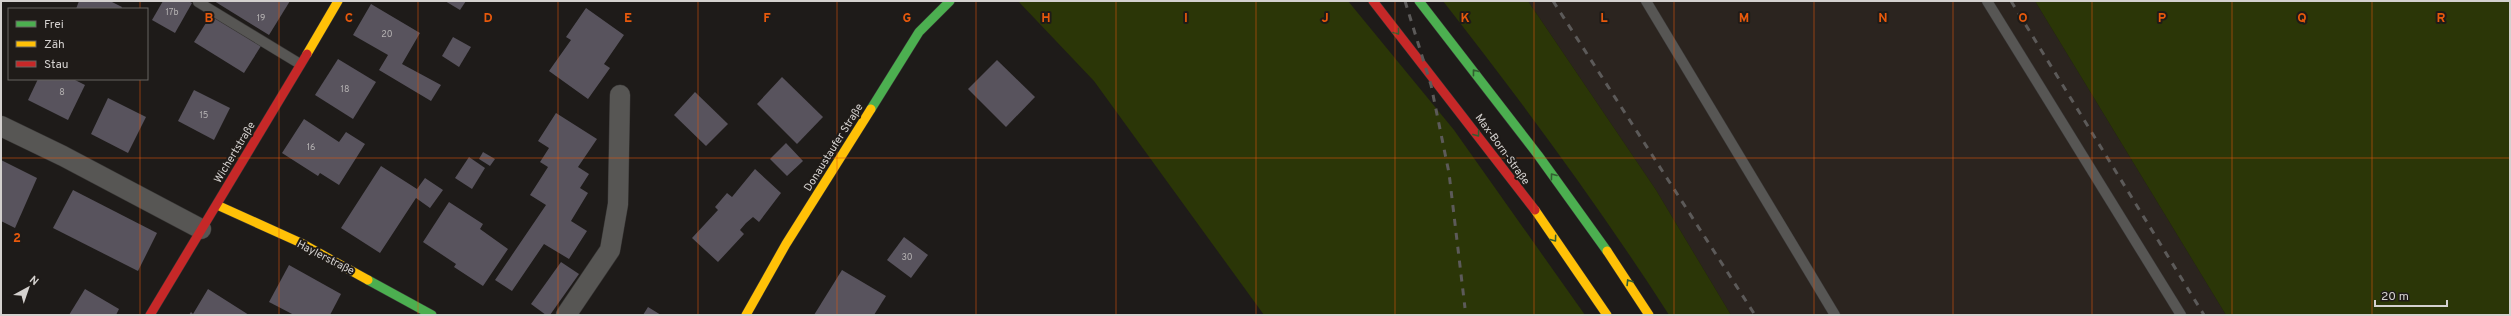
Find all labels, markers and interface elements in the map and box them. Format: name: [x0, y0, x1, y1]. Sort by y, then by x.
house number: 17b: [165, 7, 179, 18]
legend: [8, 8, 148, 80]
text: B: [205, 11, 214, 27]
text: C: [345, 11, 353, 27]
text: D: [483, 11, 493, 27]
text: E: [624, 11, 632, 27]
text: F: [763, 11, 771, 27]
text: G: [903, 11, 912, 27]
text: H: [1041, 11, 1051, 27]
text: I: [1184, 11, 1188, 27]
text: J: [1321, 11, 1329, 27]
text: K: [1460, 11, 1470, 27]
text: L: [1600, 11, 1608, 27]
text: M: [1739, 11, 1749, 27]
text: N: [1878, 11, 1888, 27]
text: O: [2018, 11, 2028, 27]
text: P: [2158, 11, 2167, 27]
text: Q: [2297, 11, 2307, 27]
text: R: [2437, 11, 2446, 27]
house number: 19: [257, 13, 265, 24]
text: Frei: [44, 17, 64, 33]
one-way arrow: [1393, 27, 1400, 34]
house number: 20: [381, 29, 393, 40]
text: Zäh: [44, 37, 65, 53]
text: Stau: [44, 57, 69, 73]
one-way arrow: [1473, 70, 1480, 77]
house number: 18: [341, 84, 349, 95]
house number: 8: [59, 87, 65, 98]
street label: Donaustaufer Straße: [801, 101, 867, 194]
house number: 15: [200, 110, 208, 121]
street label: Max-Born-Straße: [1472, 111, 1533, 188]
street label: Wichertstraße: [211, 119, 259, 186]
one-way arrow: [1472, 130, 1479, 137]
house number: 16: [307, 142, 315, 153]
one-way arrow: [1551, 174, 1558, 181]
text: 2: [13, 231, 21, 247]
one-way arrow: [1549, 234, 1556, 241]
street label: Haylerstraße: [294, 237, 357, 278]
house number: 30: [901, 252, 913, 263]
north arrow: [8, 268, 48, 308]
text: N: [26, 273, 41, 289]
one-way arrow: [1626, 279, 1633, 286]
scale bar: [2375, 282, 2447, 308]
text: 20 m: [2381, 289, 2409, 305]

